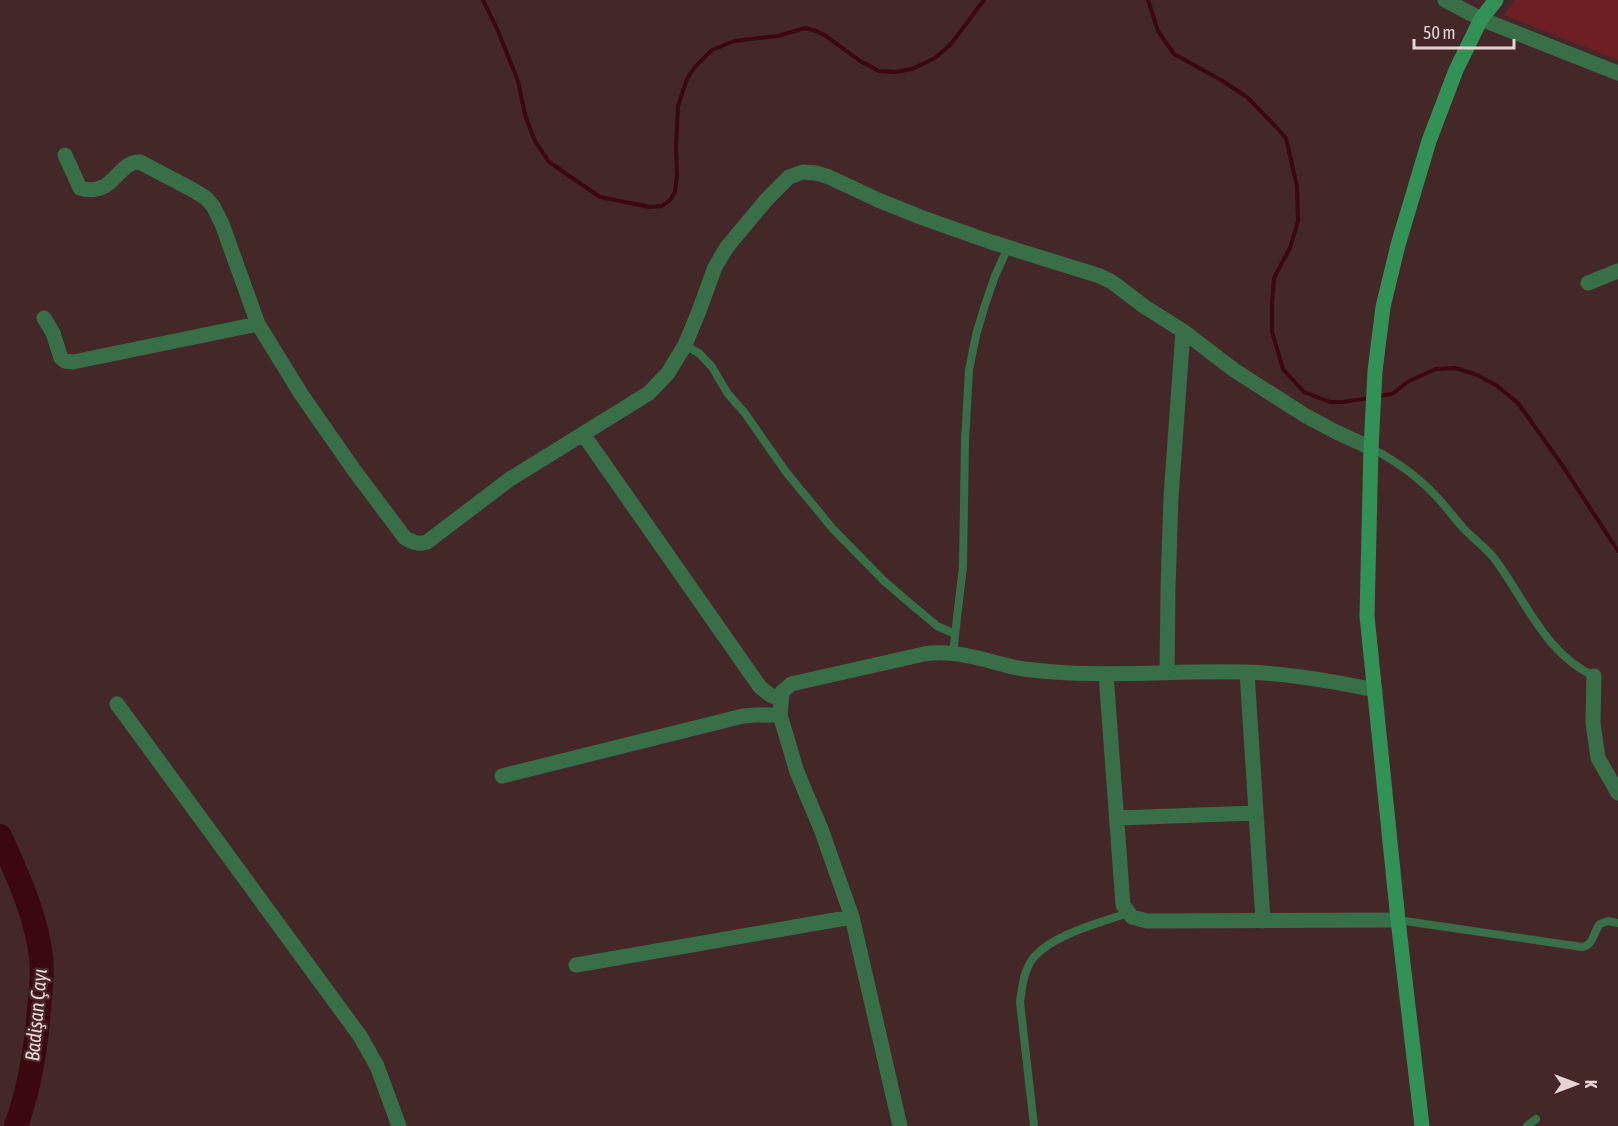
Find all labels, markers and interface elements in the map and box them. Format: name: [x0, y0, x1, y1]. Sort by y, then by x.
scale bar: [1414, 12, 1514, 50]
text: 50 m: [1423, 22, 1455, 43]
water label: Badişan Çayı: [20, 967, 51, 1062]
north arrow: [1546, 1054, 1606, 1114]
text: K: [1582, 1080, 1600, 1088]

